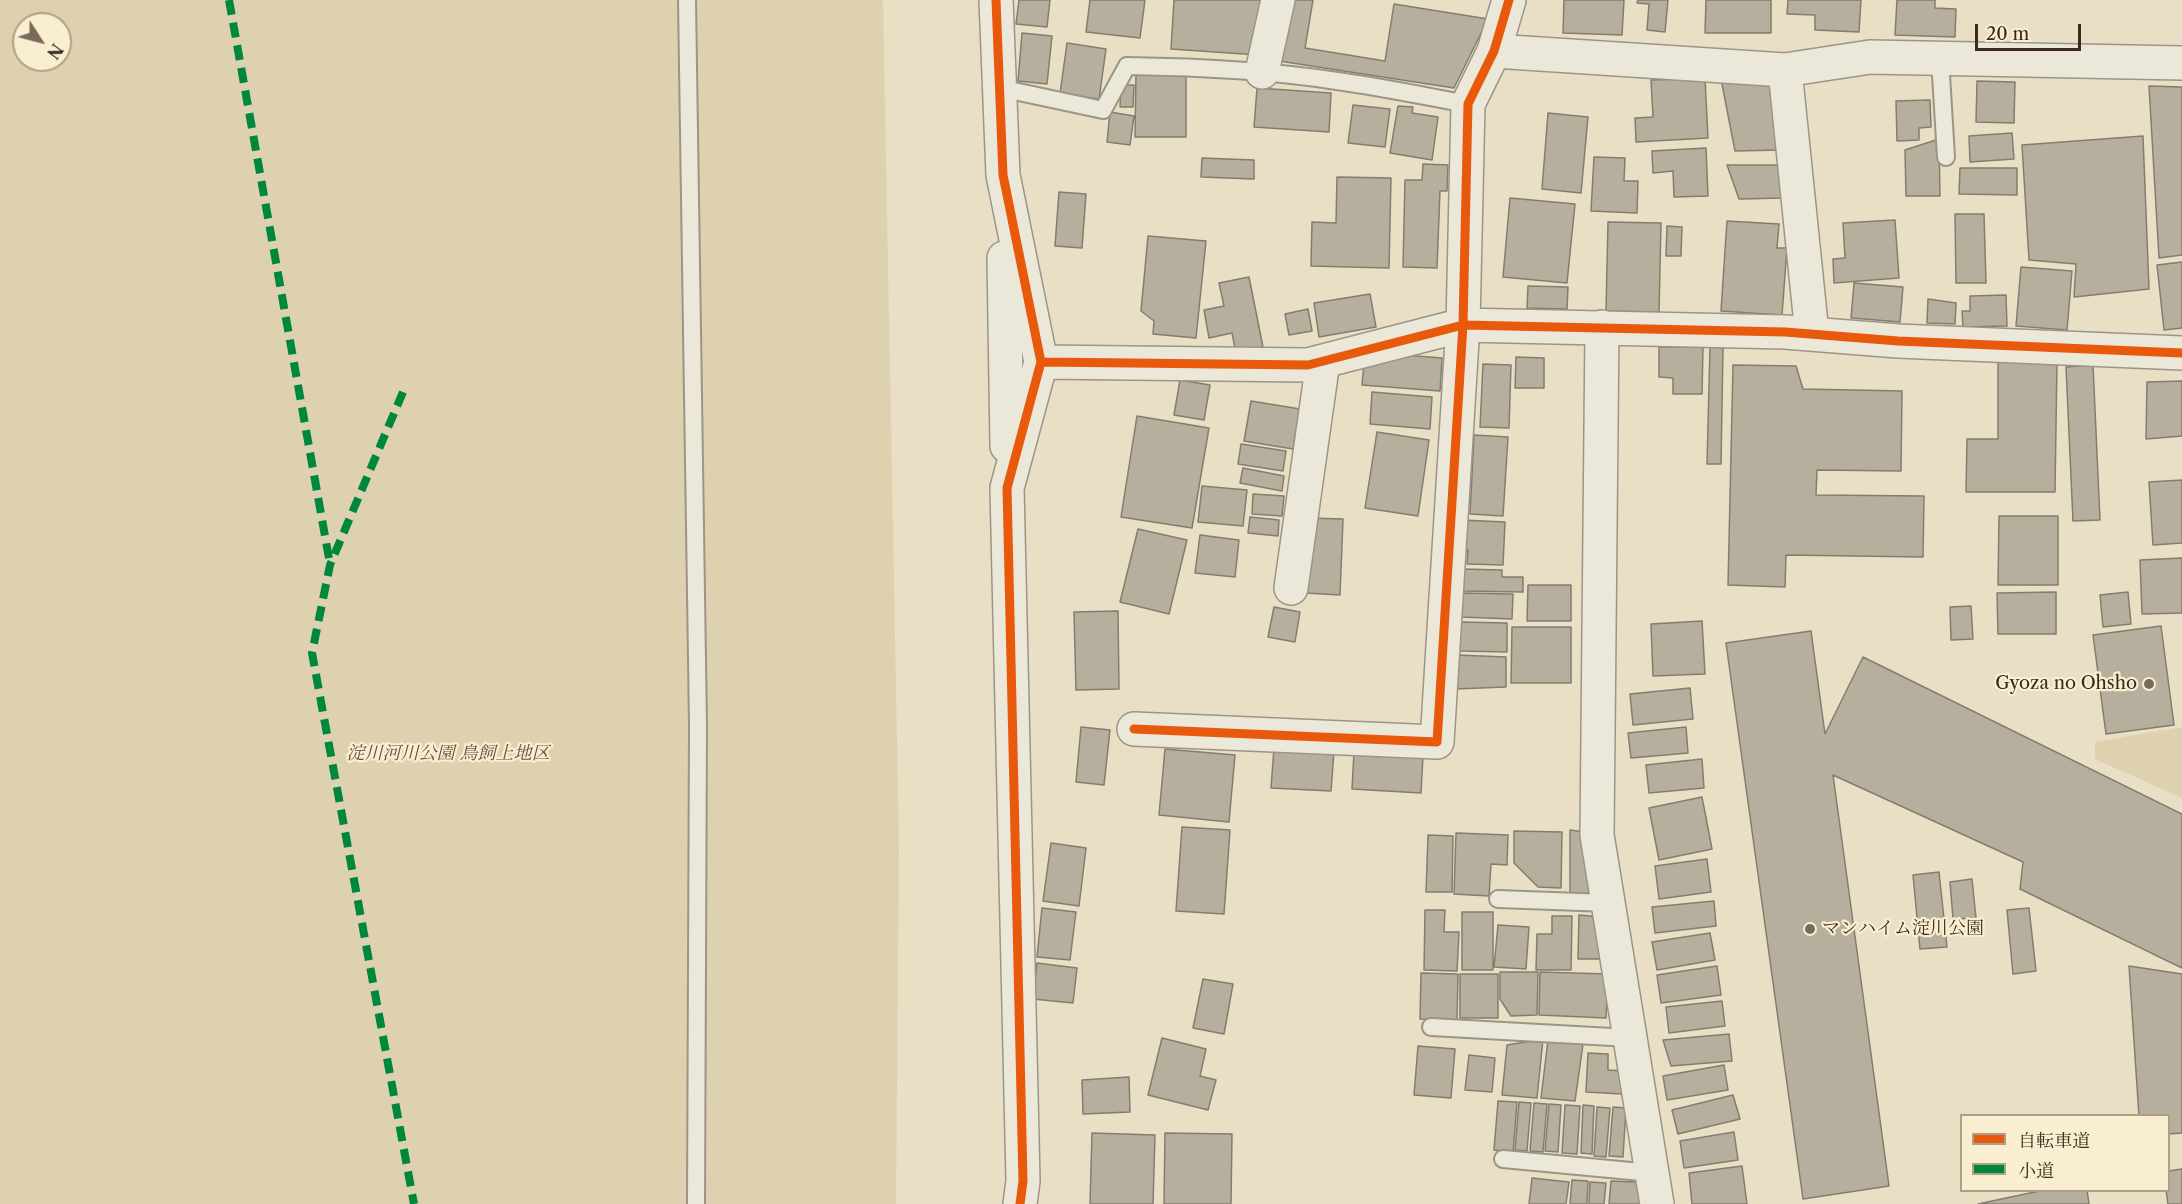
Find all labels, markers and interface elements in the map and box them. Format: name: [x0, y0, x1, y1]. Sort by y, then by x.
north arrow: [12, 12, 72, 72]
scale bar: [1978, 12, 2084, 50]
text: 20 m: [1986, 23, 2029, 45]
text: N: [43, 40, 67, 63]
place label: Gyoza no Ohsho: [1995, 673, 2137, 695]
marker: Gyoza no Ohsho: [2142, 677, 2156, 691]
park label: 淀川河川公園 鳥飼上地区: [347, 743, 549, 765]
place label: マンハイム淀川公園: [1822, 918, 1984, 940]
marker: マンハイム淀川公園: [1803, 922, 1817, 936]
legend: [1960, 1114, 2170, 1192]
text: 自転車道: [2018, 1130, 2090, 1152]
text: 小道: [2018, 1160, 2054, 1182]

